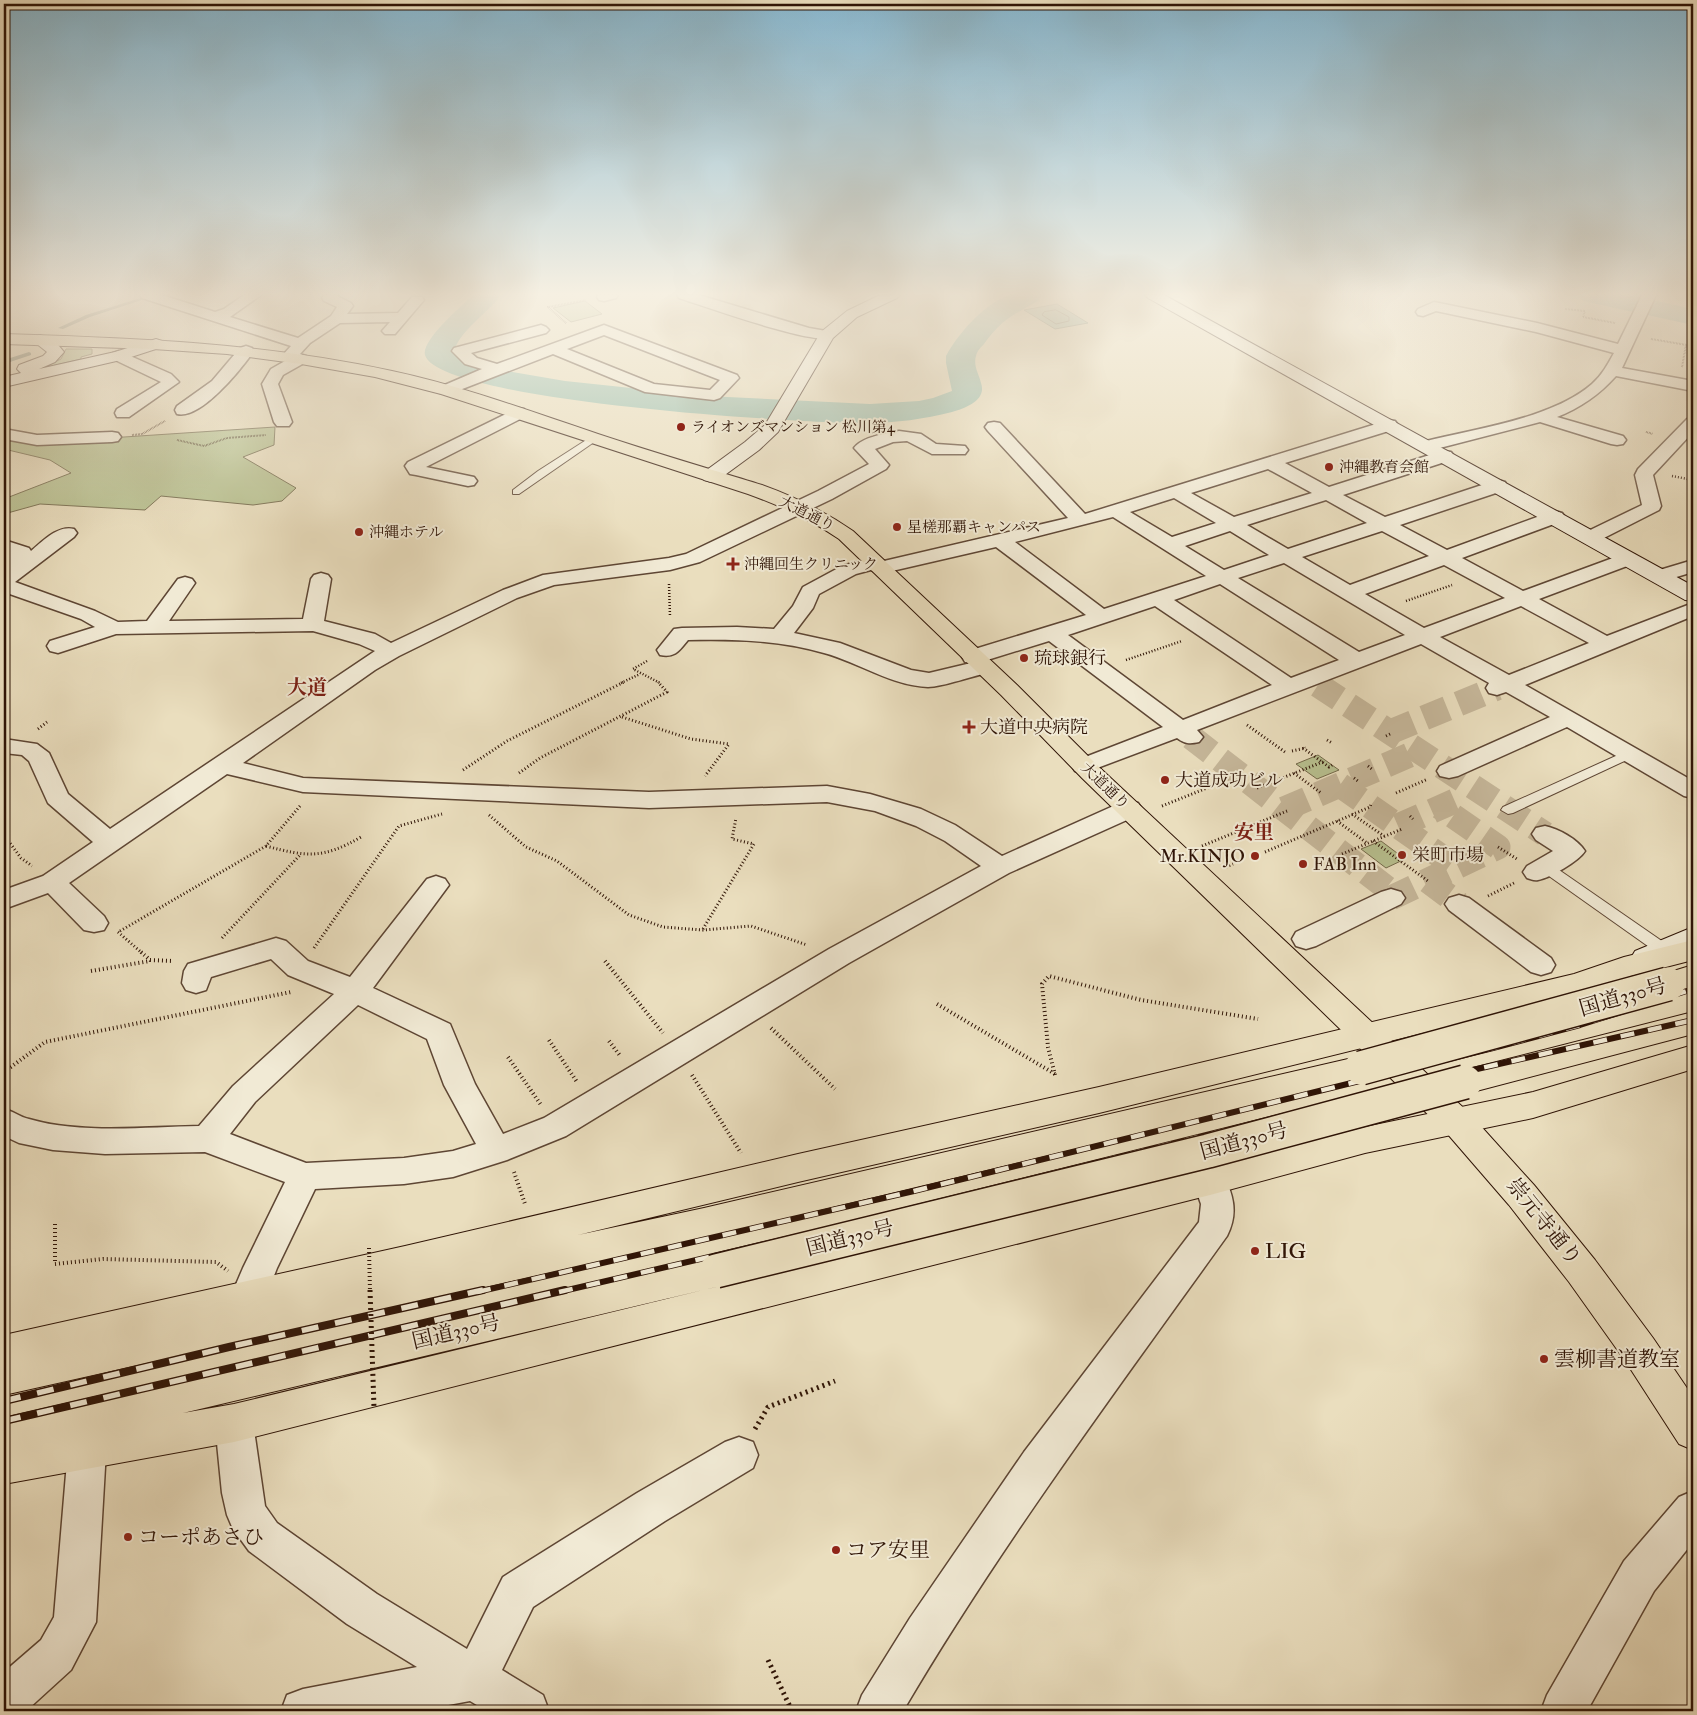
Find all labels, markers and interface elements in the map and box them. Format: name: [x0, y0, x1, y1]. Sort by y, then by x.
place label: ライオンズマンション 松川第4: [691, 418, 896, 437]
marker: ライオンズマンション 松川第4: [675, 421, 687, 433]
place label: 沖縄教育会館: [1339, 458, 1429, 477]
marker: 沖縄教育会館: [1323, 461, 1335, 473]
street label: 大道通り: [776, 492, 838, 536]
place label: 星槎那覇キャンパス: [907, 518, 1041, 537]
marker: 星槎那覇キャンパス: [891, 521, 903, 533]
place label: 沖縄ホテル: [369, 523, 443, 542]
marker: 沖縄ホテル: [353, 526, 365, 538]
place label: 沖縄回生クリニック: [744, 555, 878, 574]
marker: 沖縄回生クリニック: [726, 557, 740, 571]
place label: 琉球銀行: [1034, 647, 1106, 670]
marker: 琉球銀行: [1018, 652, 1030, 664]
district label: 大道: [287, 675, 327, 700]
place label: 大道中央病院: [980, 716, 1088, 739]
marker: 大道中央病院: [962, 720, 976, 734]
street label: 大道通り: [1077, 758, 1133, 814]
place label: 大道成功ビル: [1175, 769, 1283, 792]
marker: 大道成功ビル: [1159, 774, 1171, 786]
district label: 安里: [1234, 820, 1274, 845]
place label: 栄町市場: [1412, 844, 1484, 867]
place label: Mr.KINJO: [1160, 845, 1245, 868]
marker: 栄町市場: [1396, 849, 1408, 861]
marker: Mr.KINJO: [1249, 850, 1261, 862]
place label: FAB Inn: [1313, 853, 1377, 876]
marker: FAB Inn: [1297, 858, 1309, 870]
street label: 国道330号: [1576, 972, 1670, 1022]
street label: 国道330号: [1197, 1116, 1291, 1166]
street label: 崇元寺通り: [1500, 1173, 1588, 1271]
street label: 国道330号: [803, 1214, 897, 1262]
place label: LIG: [1265, 1238, 1306, 1265]
marker: LIG: [1249, 1245, 1261, 1257]
street label: 国道330号: [409, 1309, 503, 1355]
place label: 雲柳書道教室: [1554, 1346, 1680, 1373]
marker: 雲柳書道教室: [1538, 1353, 1550, 1365]
place label: コーポあさひ: [138, 1524, 264, 1551]
marker: コーポあさひ: [122, 1531, 134, 1543]
place label: コア安里: [846, 1537, 930, 1564]
marker: コア安里: [830, 1544, 842, 1556]

